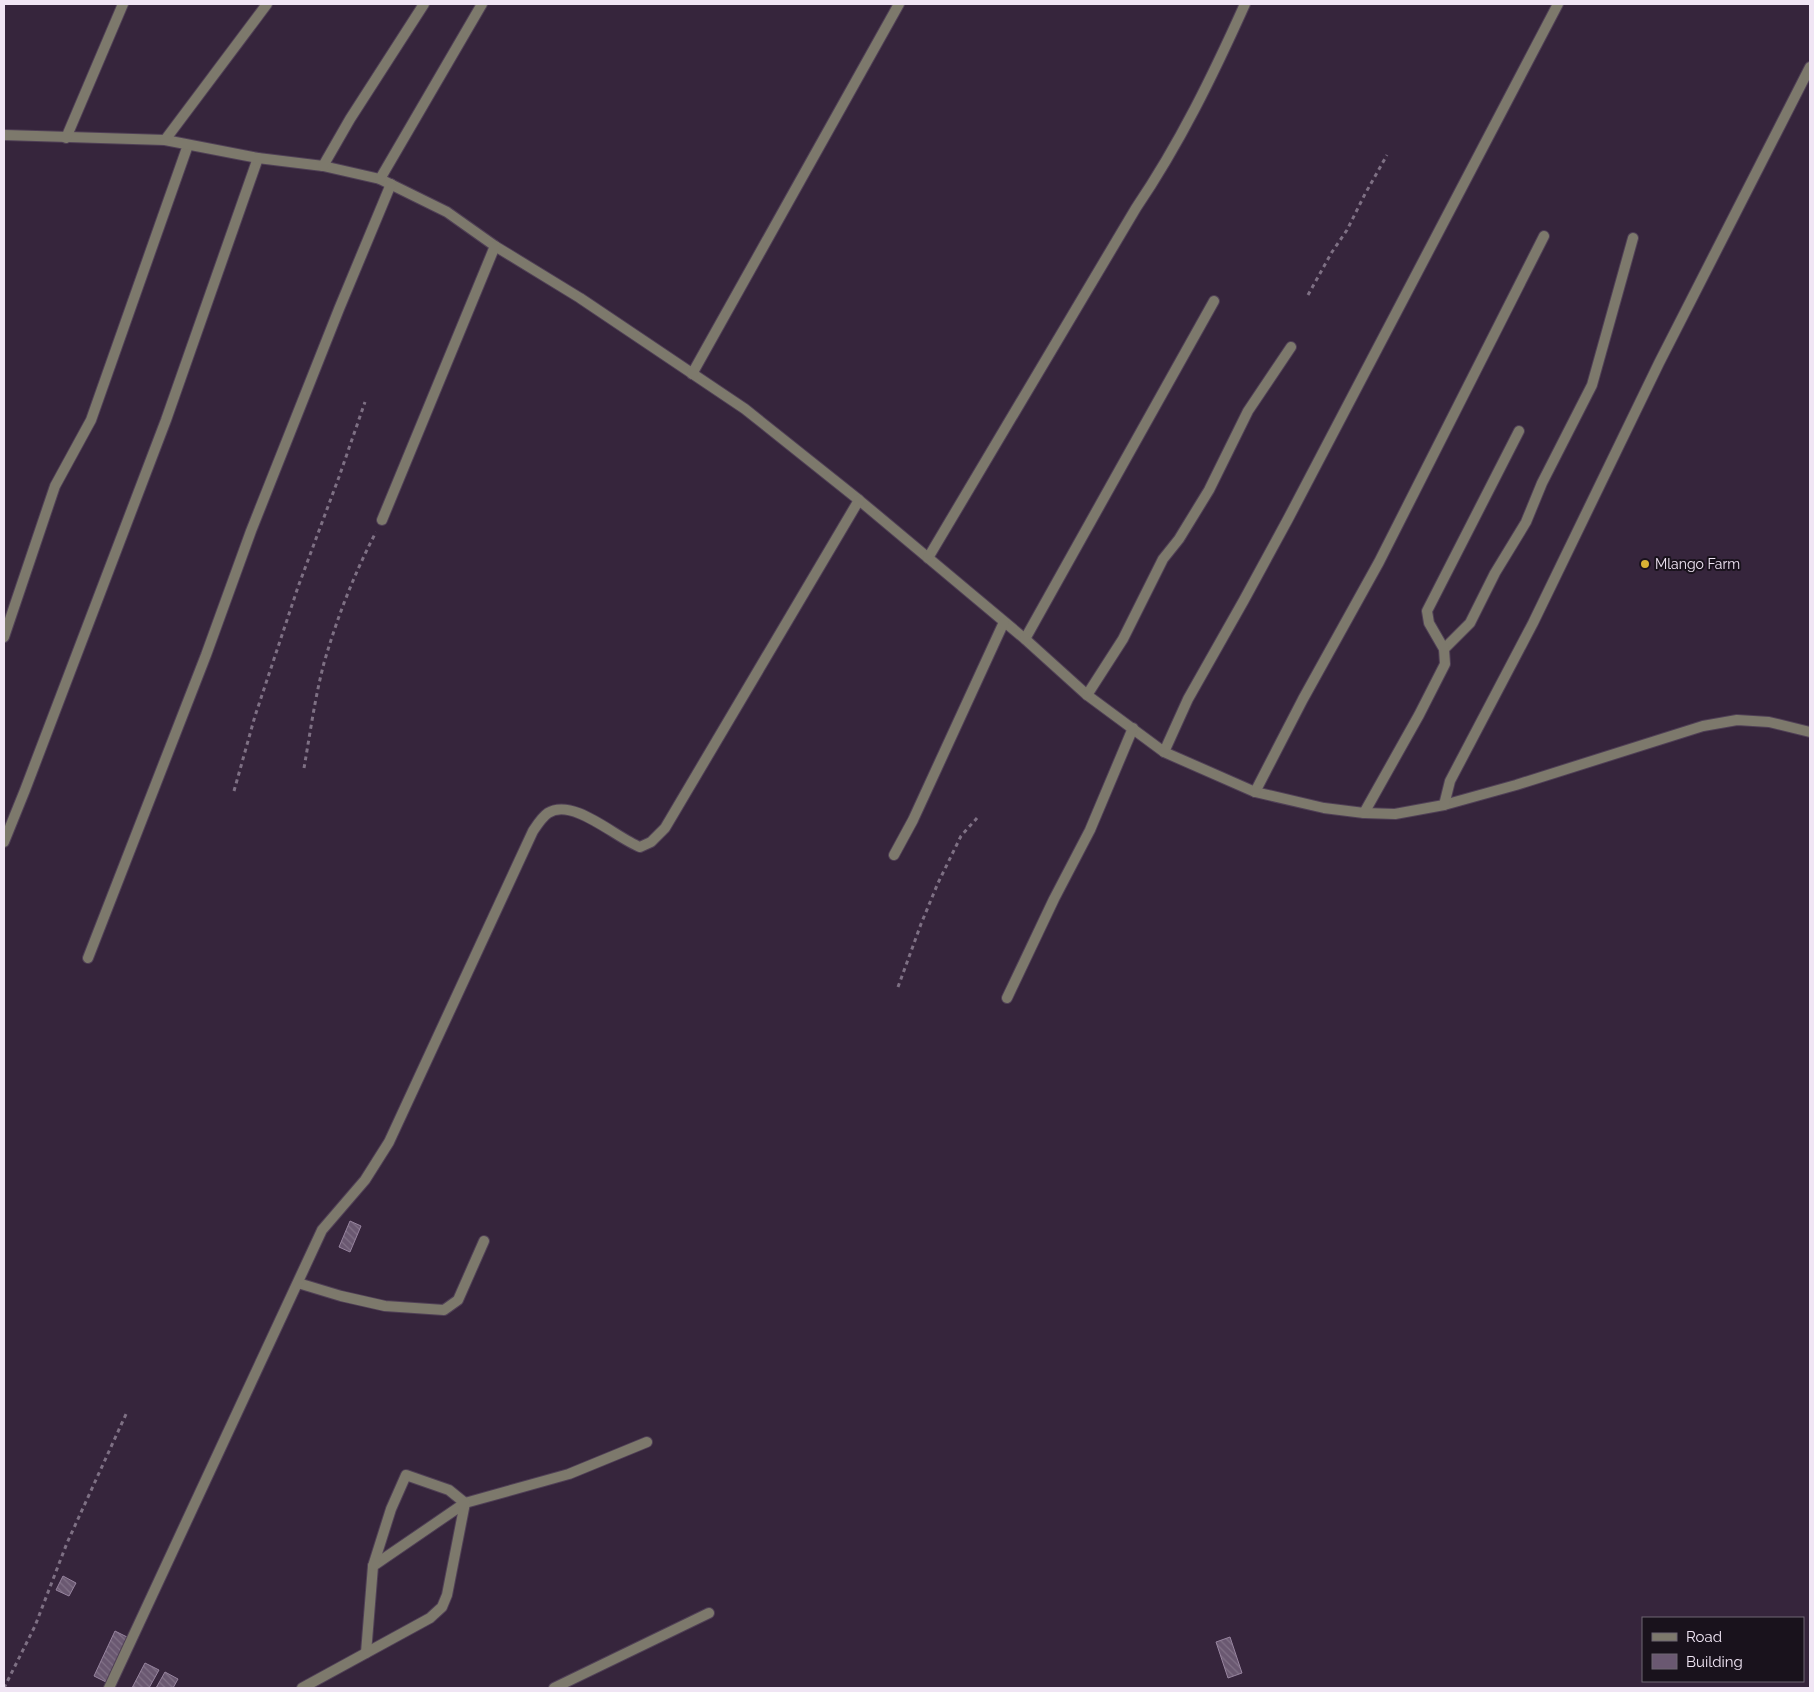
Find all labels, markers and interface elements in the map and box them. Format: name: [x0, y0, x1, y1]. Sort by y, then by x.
place label: Mlango Farm: [1655, 556, 1740, 572]
marker: Mlango Farm: [1639, 558, 1651, 570]
legend: [1642, 1617, 1804, 1682]
text: Road: [1686, 1628, 1722, 1646]
text: Building: [1686, 1653, 1743, 1671]

